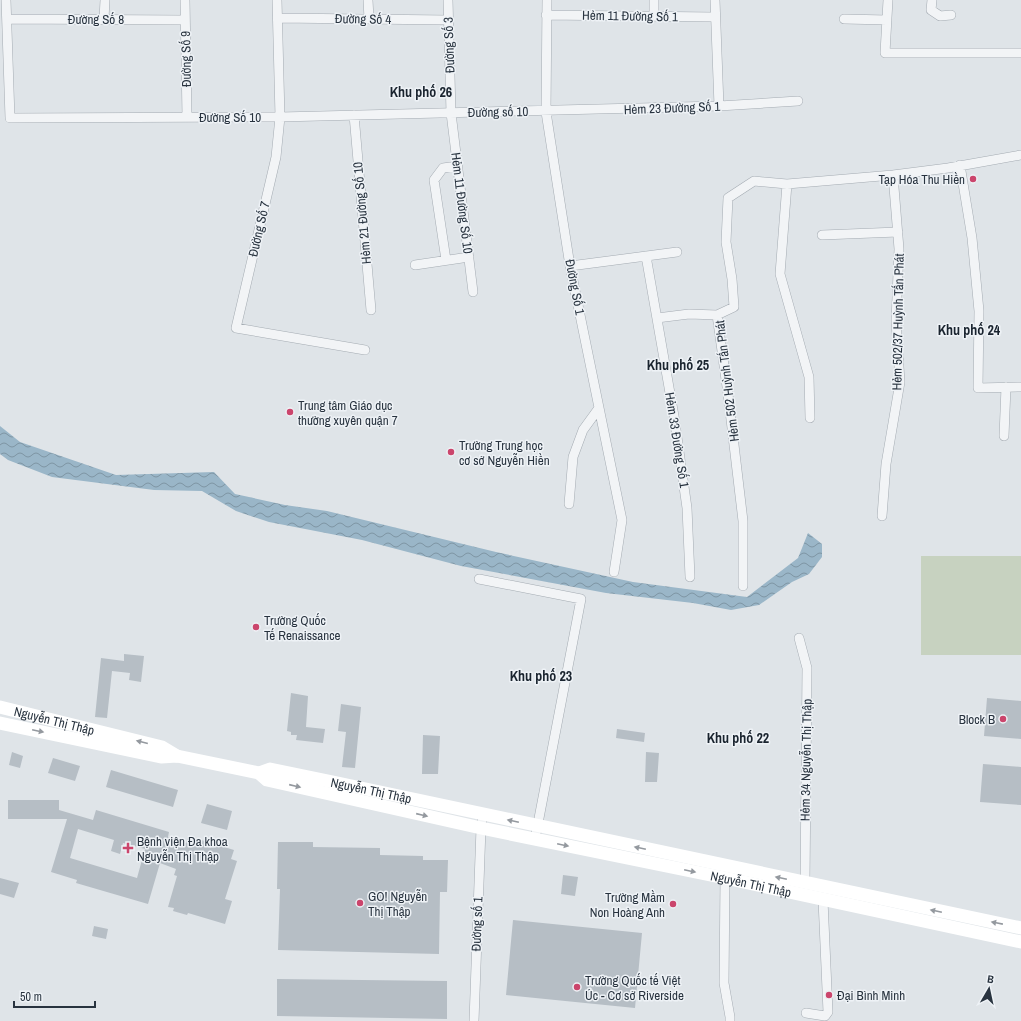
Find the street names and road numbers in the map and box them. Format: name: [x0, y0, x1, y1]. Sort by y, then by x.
street label: Hẻm 11 Đường Số 1: [582, 7, 678, 25]
street label: Đường Số 4: [335, 10, 391, 28]
street label: Đường Số 8: [68, 11, 124, 28]
street label: Đường Số 3: [440, 17, 458, 73]
street label: Đường Số 9: [177, 31, 195, 87]
street label: Hẻm 23 Đường Số 1: [623, 98, 721, 118]
street label: Đường số 10: [468, 103, 528, 121]
street label: Đường Số 10: [199, 109, 261, 126]
street label: Hẻm 11 Đường Số 10: [447, 151, 477, 255]
street label: Hẻm 21 Đường Số 10: [349, 161, 375, 265]
street label: Đường Số 7: [244, 200, 274, 258]
street label: Hẻm 502/37 Huỳnh Tấn Phát: [888, 253, 908, 391]
street label: Đường Số 1: [561, 258, 589, 316]
street label: Hẻm 502 Huỳnh Tấn Phát: [711, 319, 743, 443]
street label: Hẻm 33 Đường Số 1: [661, 391, 693, 489]
street label: Hẻm 34 Nguyễn Thị Thập: [796, 699, 816, 821]
street label: Nguyễn Thị Thập: [12, 702, 96, 739]
street label: Nguyễn Thị Thập: [329, 773, 413, 807]
street label: Nguyễn Thị Thập: [709, 867, 793, 901]
street label: Đường số 1: [468, 896, 486, 952]

